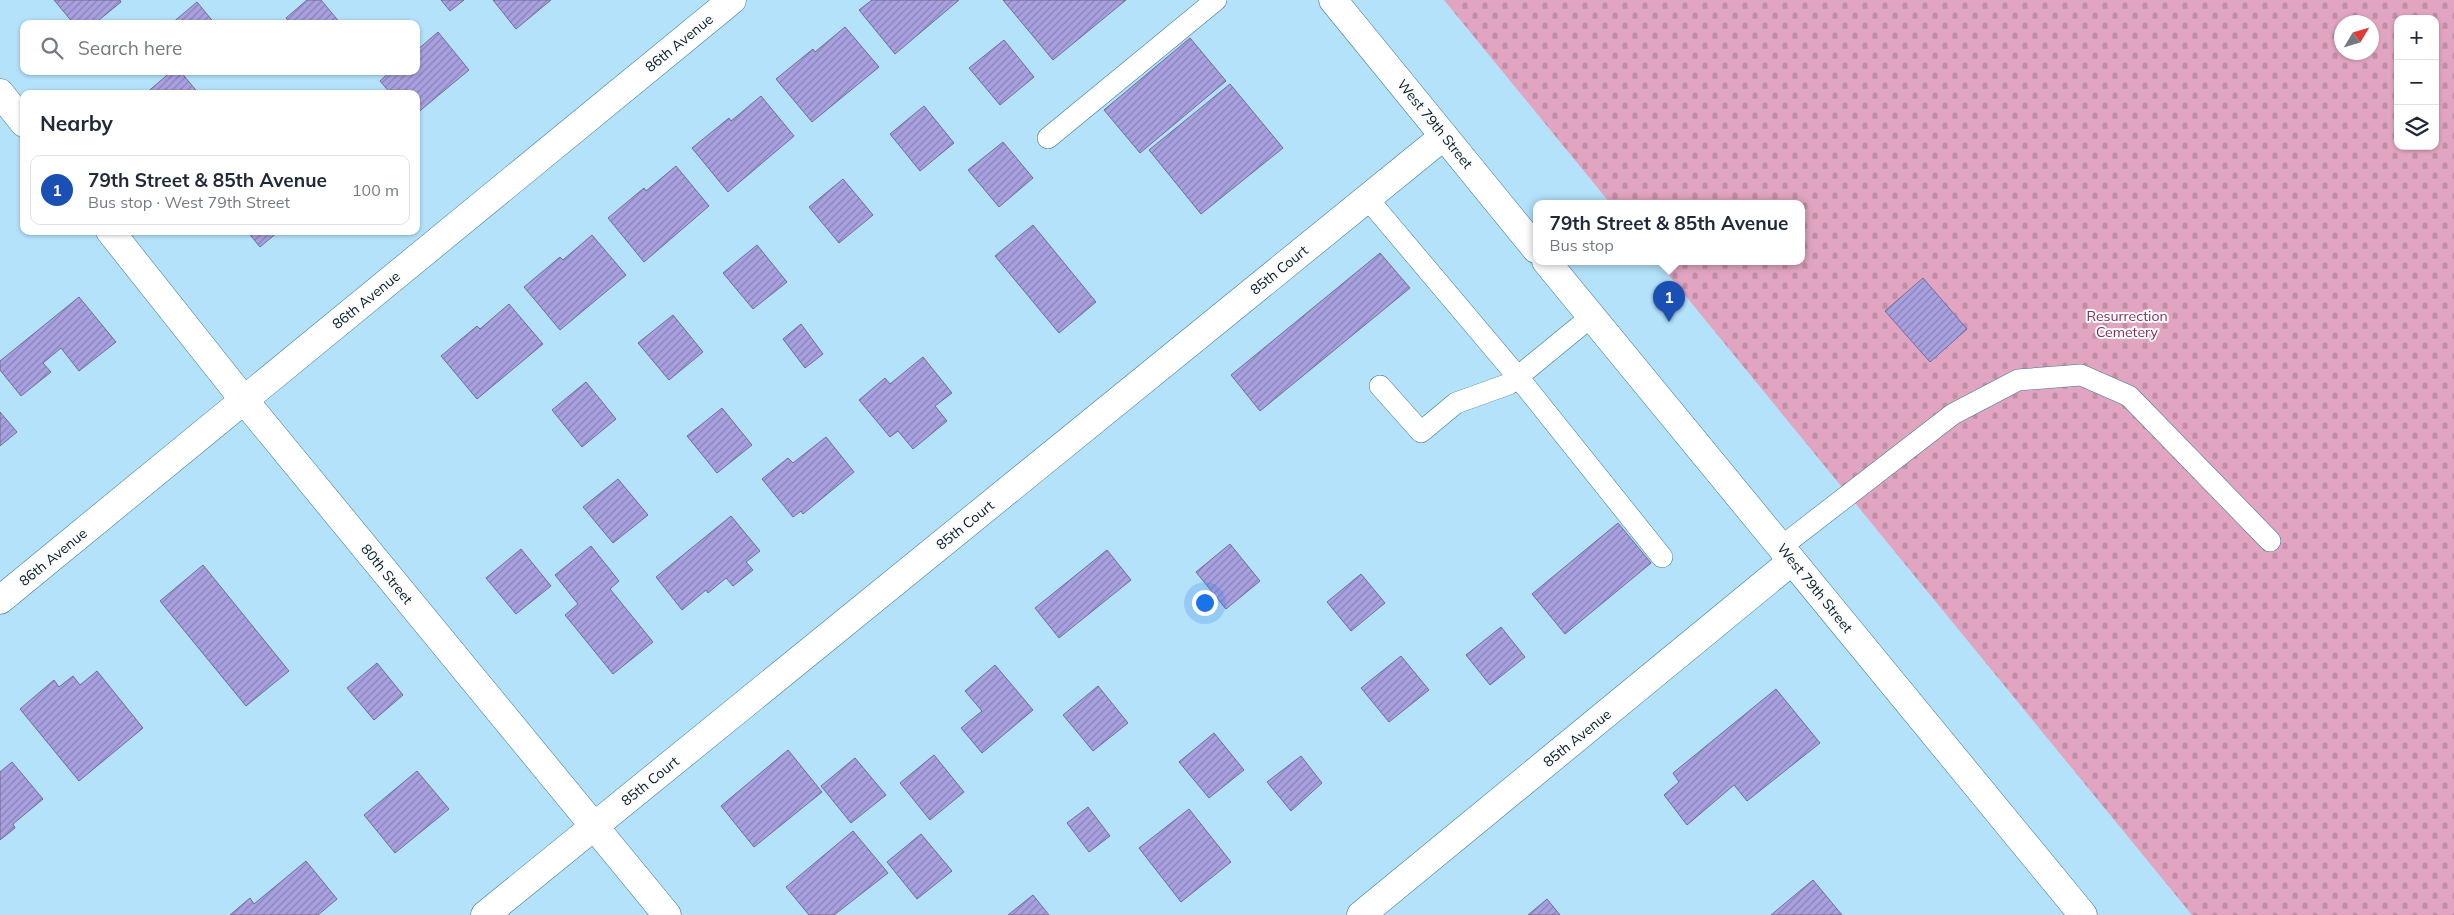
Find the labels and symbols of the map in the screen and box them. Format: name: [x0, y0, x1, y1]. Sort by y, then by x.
street label: 86th Avenue: [641, 10, 717, 76]
north arrow: [2334, 15, 2379, 60]
street label: West 79th Street: [1393, 76, 1477, 173]
street label: 85th Court: [1246, 241, 1312, 299]
street label: 86th Avenue: [328, 267, 404, 333]
pin: 1: [1653, 281, 1685, 322]
park label: Resurrection Cemetery: [2086, 307, 2168, 341]
street label: 85th Court: [932, 496, 998, 554]
street label: 86th Avenue: [15, 524, 91, 590]
street label: 80th Street: [357, 540, 417, 608]
street label: West 79th Street: [1773, 540, 1857, 637]
your location: [1192, 590, 1218, 616]
street label: 85th Avenue: [1539, 705, 1615, 771]
street label: 85th Court: [617, 752, 683, 810]

